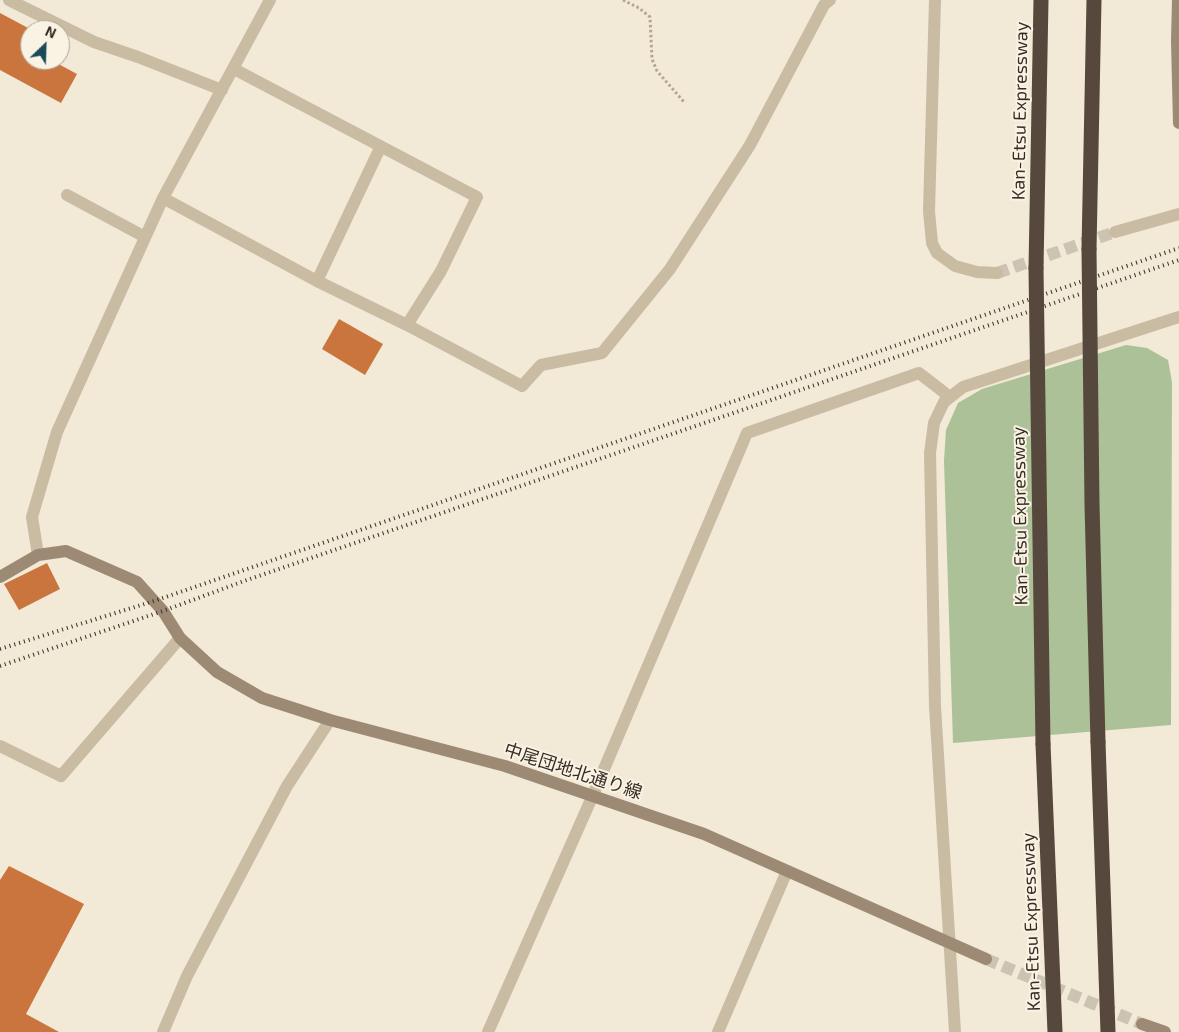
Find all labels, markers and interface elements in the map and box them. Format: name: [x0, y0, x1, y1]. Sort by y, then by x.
north arrow: [20, 20, 70, 70]
text: N: [43, 22, 59, 42]
street label: Kan-Etsu Expressway: [1008, 22, 1032, 200]
street label: Kan-Etsu Expressway: [1008, 427, 1032, 605]
street label: 中尾団地北通り線: [501, 738, 645, 804]
street label: Kan-Etsu Expressway: [1017, 832, 1045, 1012]

